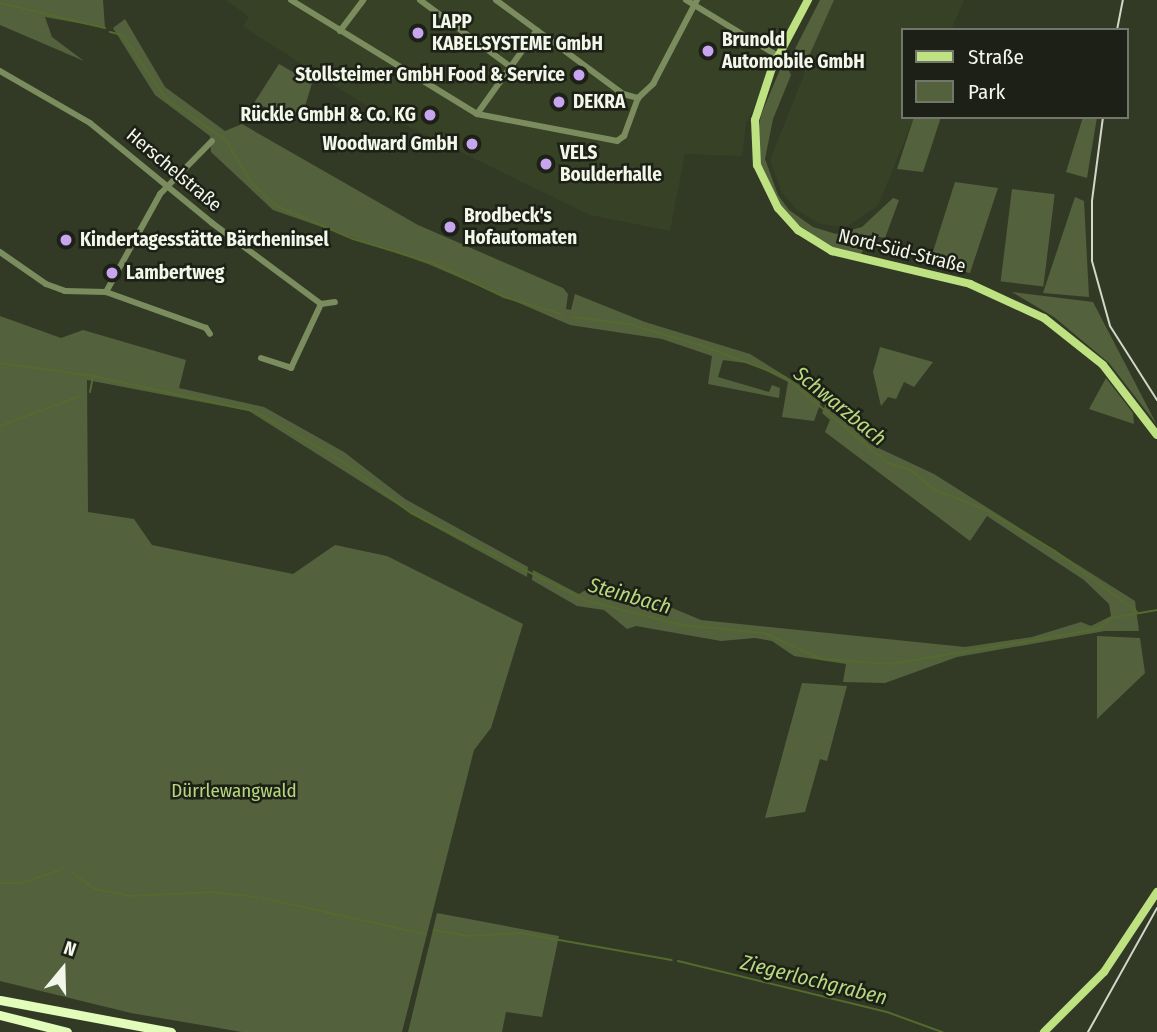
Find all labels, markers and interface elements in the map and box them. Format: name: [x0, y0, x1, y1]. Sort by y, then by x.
place label: LAPP KABELSYSTEME GmbH: [432, 11, 603, 55]
marker: LAPP KABELSYSTEME GmbH: [410, 25, 426, 41]
legend: [902, 28, 1129, 119]
place label: Brunold Automobile GmbH: [722, 29, 865, 73]
marker: Brunold Automobile GmbH: [700, 43, 716, 59]
text: Straße: [968, 44, 1024, 70]
place label: Stollsteimer GmbH Food & Service: [295, 64, 565, 86]
marker: Stollsteimer GmbH Food & Service: [571, 67, 587, 83]
text: Park: [968, 79, 1005, 105]
place label: DEKRA: [573, 91, 625, 113]
marker: DEKRA: [551, 94, 567, 110]
place label: Rückle GmbH & Co. KG: [241, 104, 416, 126]
marker: Rückle GmbH & Co. KG: [422, 107, 438, 123]
street label: Herschelstraße: [122, 124, 226, 216]
place label: Woodward GmbH: [322, 133, 458, 155]
marker: Woodward GmbH: [464, 136, 480, 152]
place label: VELS Boulderhalle: [560, 142, 662, 186]
marker: VELS Boulderhalle: [538, 156, 554, 172]
place label: Brodbeck's Hofautomaten: [464, 205, 577, 249]
marker: Brodbeck's Hofautomaten: [442, 219, 458, 235]
street label: Nord-Süd-Straße: [836, 224, 968, 278]
place label: Kindertagesstätte Bärcheninsel: [80, 229, 329, 251]
marker: Kindertagesstätte Bärcheninsel: [58, 232, 74, 248]
place label: Lambertweg: [126, 262, 224, 284]
marker: Lambertweg: [104, 265, 120, 281]
water label: Schwarzbach: [789, 361, 891, 451]
water label: Steinbach: [586, 572, 674, 620]
park label: Dürrlewangwald: [171, 780, 297, 802]
north arrow: [28, 934, 98, 1004]
text: N: [61, 936, 79, 961]
water label: Ziegerlochgraben: [738, 950, 890, 1010]

